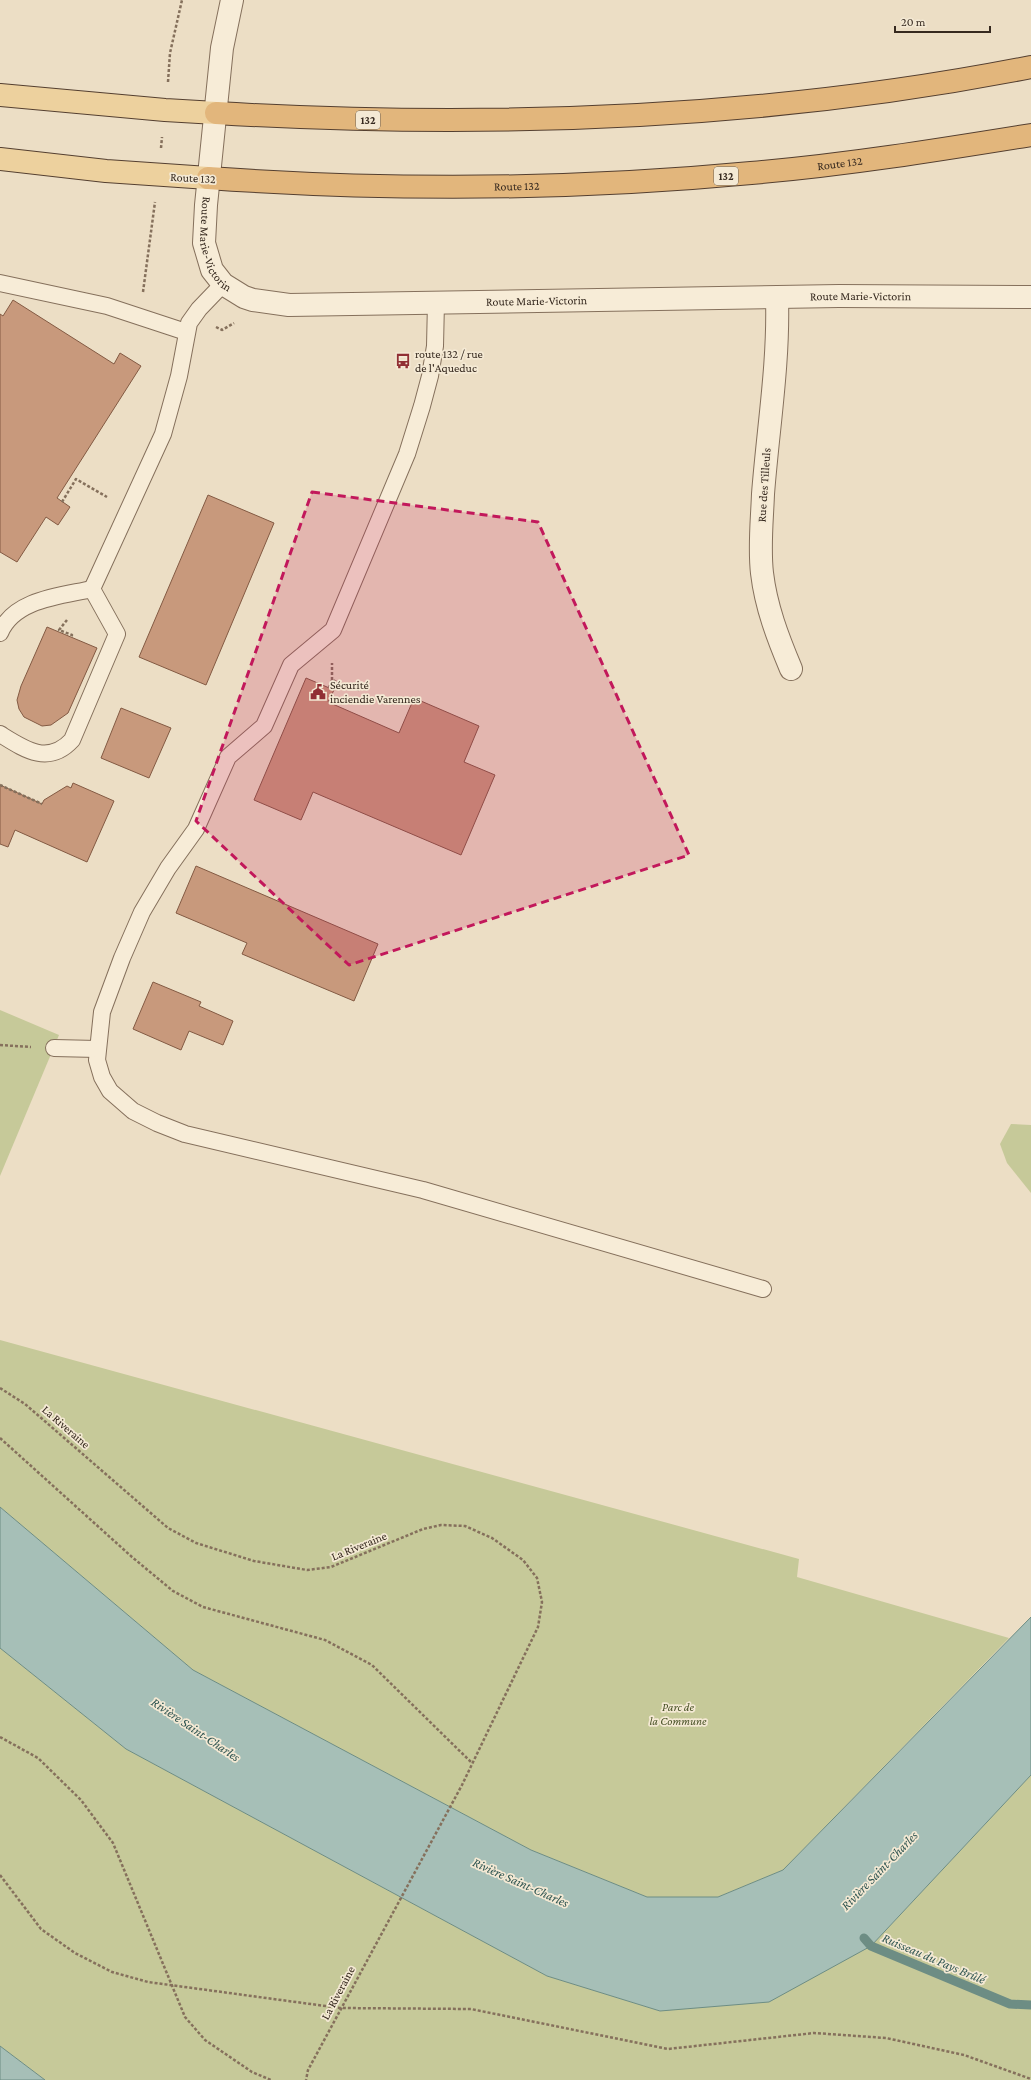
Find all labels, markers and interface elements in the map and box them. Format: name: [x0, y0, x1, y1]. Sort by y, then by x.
scale bar: [895, 8, 990, 34]
text: 20 m: [901, 15, 926, 29]
road number: 132: [356, 111, 380, 129]
street label: Route 132: [816, 154, 864, 173]
road number: 132: [714, 167, 738, 185]
street label: Route 132: [170, 170, 216, 186]
street label: Route 132: [494, 179, 540, 194]
street label: Route Marie-Victorin: [197, 196, 235, 295]
street label: Route Marie-Victorin: [810, 289, 912, 303]
street label: Route Marie-Victorin: [486, 293, 588, 309]
place label: route 132 / rue de l'Aqueduc: [415, 347, 483, 375]
bus stop icon: route 132 / rue de l'Aqueduc: [394, 352, 412, 370]
street label: Rue des Tilleuls: [754, 447, 774, 523]
place label: Sécurité inciendie Varennes: [330, 678, 421, 706]
public building icon: Sécurité inciendie Varennes: [309, 683, 327, 701]
street label: La Riveraine: [39, 1402, 93, 1452]
street label: La Riveraine: [329, 1529, 389, 1563]
water label: Rivière Saint-Charles: [149, 1694, 243, 1765]
park label: Parc de la Commune: [649, 1700, 707, 1728]
water label: Rivière Saint-Charles: [838, 1828, 921, 1913]
water label: Rivière Saint-Charles: [470, 1855, 571, 1910]
water label: Ruisseau du Pays Brûlé: [880, 1930, 989, 1987]
street label: La Riveraine: [318, 1964, 358, 2022]

